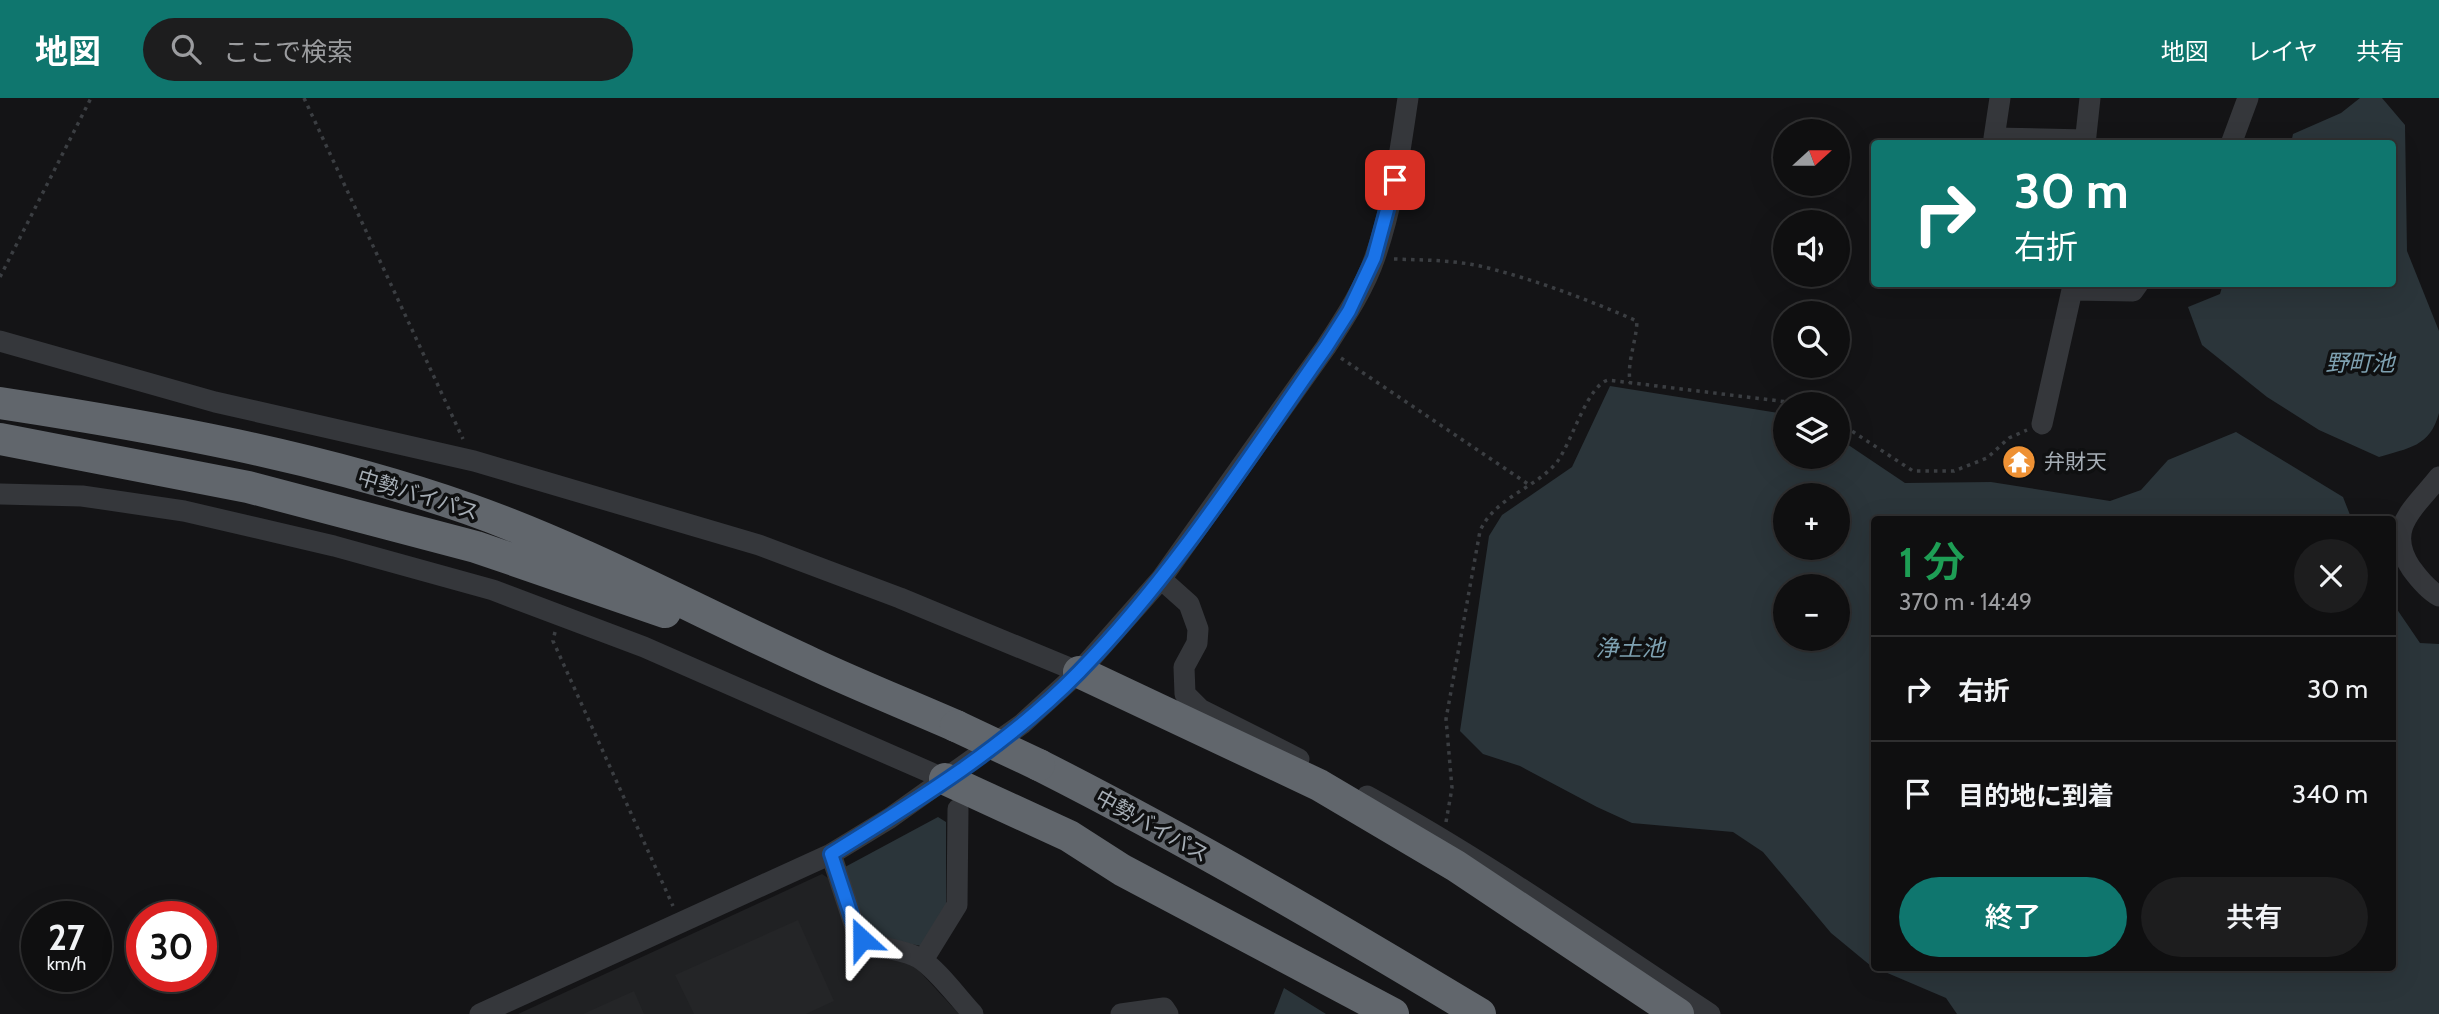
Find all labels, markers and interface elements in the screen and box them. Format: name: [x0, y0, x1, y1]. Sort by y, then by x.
search box: [143, 18, 633, 81]
icon: search: [167, 30, 205, 68]
text: 地図: [35, 31, 101, 71]
text: ここで検索: [223, 36, 353, 68]
text: 地図: [2161, 37, 2209, 66]
text: レイヤ: [2247, 37, 2318, 66]
text: 共有: [2356, 37, 2404, 66]
north arrow: [1773, 119, 1850, 196]
map controls: [1773, 119, 1850, 651]
pin: [1365, 150, 1425, 210]
icon: arrive: [1376, 161, 1414, 199]
text: 30 m: [2014, 161, 2129, 220]
icon: right: [1899, 168, 1990, 259]
button: sound: [1773, 210, 1850, 287]
text: 右折: [2014, 227, 2078, 266]
button: search: [1773, 301, 1850, 378]
water label: 野町池: [2326, 349, 2397, 377]
button: layers: [1773, 392, 1850, 469]
temple icon: 弁財天: [2000, 443, 2038, 481]
place label: 弁財天: [2044, 449, 2107, 474]
street label: 中勢バイパス: [354, 464, 482, 525]
button: +: [1773, 483, 1850, 560]
text: 1 分: [1899, 536, 1965, 588]
button: close: [2294, 539, 2368, 613]
button: −: [1773, 574, 1850, 651]
text: 370 m · 14:49: [1899, 588, 2032, 616]
water label: 浄土池: [1596, 634, 1667, 662]
icon: right: [1899, 670, 1937, 708]
text: 30 m: [2307, 673, 2368, 705]
text: 右折: [1958, 675, 2010, 707]
icon: arrive: [1899, 775, 1937, 813]
text: 340 m: [2292, 778, 2368, 810]
text: 目的地に到着: [1958, 780, 2114, 812]
street label: 中勢バイパス: [1091, 784, 1213, 867]
button: 終了: [1899, 877, 2127, 957]
button: 共有: [2141, 877, 2368, 957]
speed limit sign: 30: [126, 901, 217, 992]
position arrow: [825, 902, 899, 976]
text: 27: [48, 916, 85, 959]
text: km/h: [47, 953, 86, 975]

